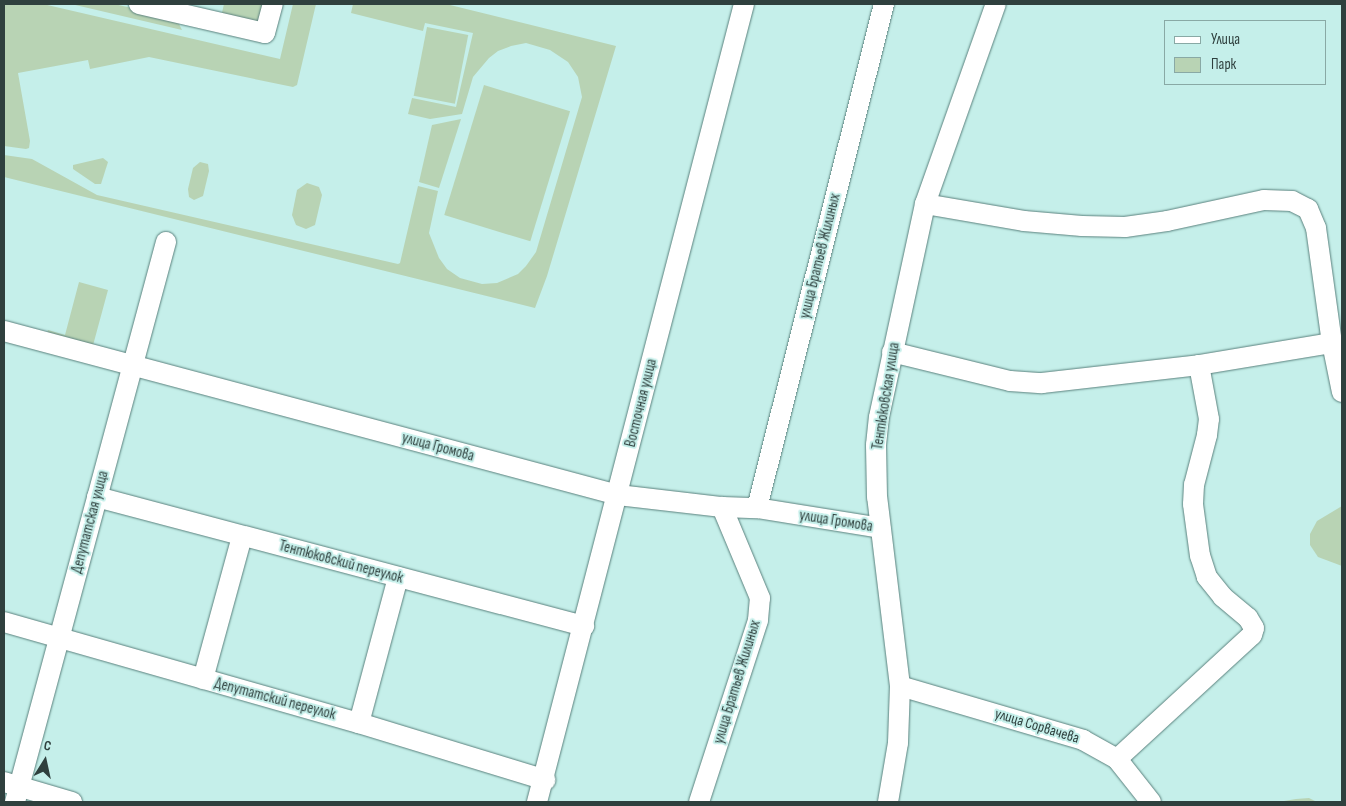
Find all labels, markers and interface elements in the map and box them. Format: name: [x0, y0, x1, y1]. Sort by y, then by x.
legend: [1164, 20, 1326, 85]
text: Улица: [1211, 30, 1240, 49]
text: Парк: [1211, 55, 1236, 74]
street label: улица Братьев Жилиных: [796, 192, 844, 320]
street label: Тентюковская улица: [869, 341, 903, 451]
street label: Восточная улица: [621, 357, 661, 449]
street label: улица Громова: [400, 429, 476, 465]
street label: Депутатская улица: [68, 469, 112, 575]
street label: улица Громова: [798, 506, 874, 536]
street label: Тентюковский переулок: [277, 537, 405, 587]
street label: улица Братьев Жилиных: [710, 618, 764, 746]
street label: Депутатский переулок: [212, 674, 338, 724]
street label: улица Сорвачева: [993, 705, 1081, 747]
north arrow: [20, 736, 70, 786]
text: С: [43, 737, 53, 755]

